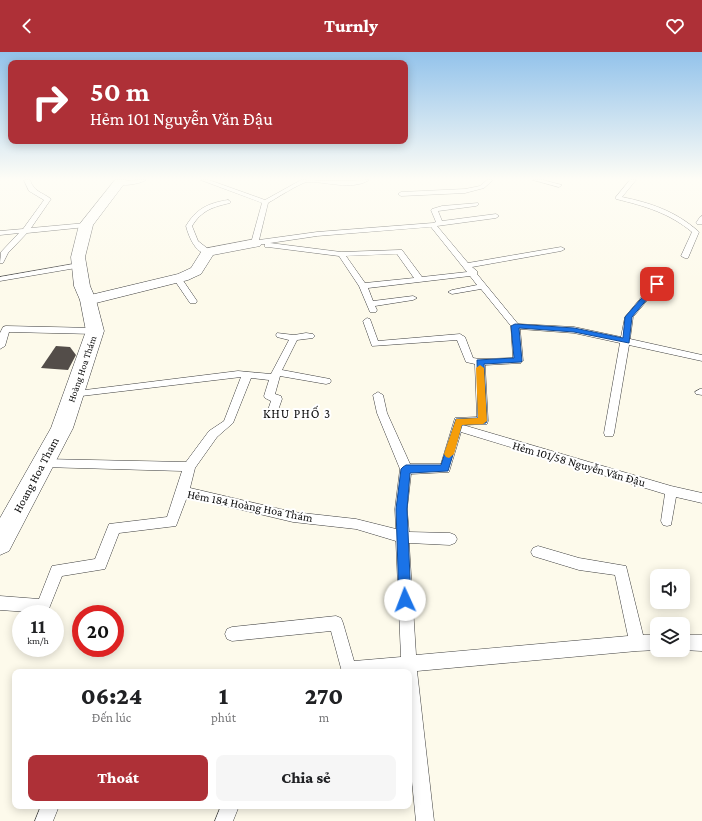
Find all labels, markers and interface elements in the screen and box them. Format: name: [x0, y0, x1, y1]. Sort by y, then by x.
icon: back: [16, 15, 38, 37]
icon: heart: [664, 15, 686, 37]
text: Turnly: [324, 16, 378, 36]
icon: right: [24, 76, 76, 128]
text: 50 m: [90, 76, 150, 107]
text: Hẻm 101 Nguyễn Văn Đậu: [90, 109, 273, 129]
pin: [640, 267, 674, 301]
icon: arrive: [646, 273, 668, 295]
street label: Hoàng Hoa Thám: [65, 334, 99, 404]
district label: KHU PHỐ 3: [263, 405, 331, 421]
street label: Hoang Hoa Tham: [10, 434, 62, 515]
street label: Hẻm 101/58 Nguyễn Văn Đậu: [511, 438, 648, 490]
street label: Hẻm 184 Hoàng Hoa Thám: [186, 487, 314, 525]
map controls: [650, 569, 690, 657]
button: sound: [650, 569, 690, 609]
position arrow: [384, 579, 426, 621]
speed limit sign: 20: [72, 605, 124, 657]
text: 11: [31, 615, 45, 637]
button: layers: [650, 617, 690, 657]
text: km/h: [27, 635, 49, 646]
text: 06:24: [81, 682, 142, 709]
text: 1: [219, 682, 228, 709]
text: 270: [305, 682, 343, 709]
text: Đến lúc: [92, 710, 131, 725]
text: phút: [211, 710, 236, 725]
text: m: [319, 710, 329, 725]
button: Thoát: [28, 755, 208, 801]
button: Chia sẻ: [216, 755, 396, 801]

